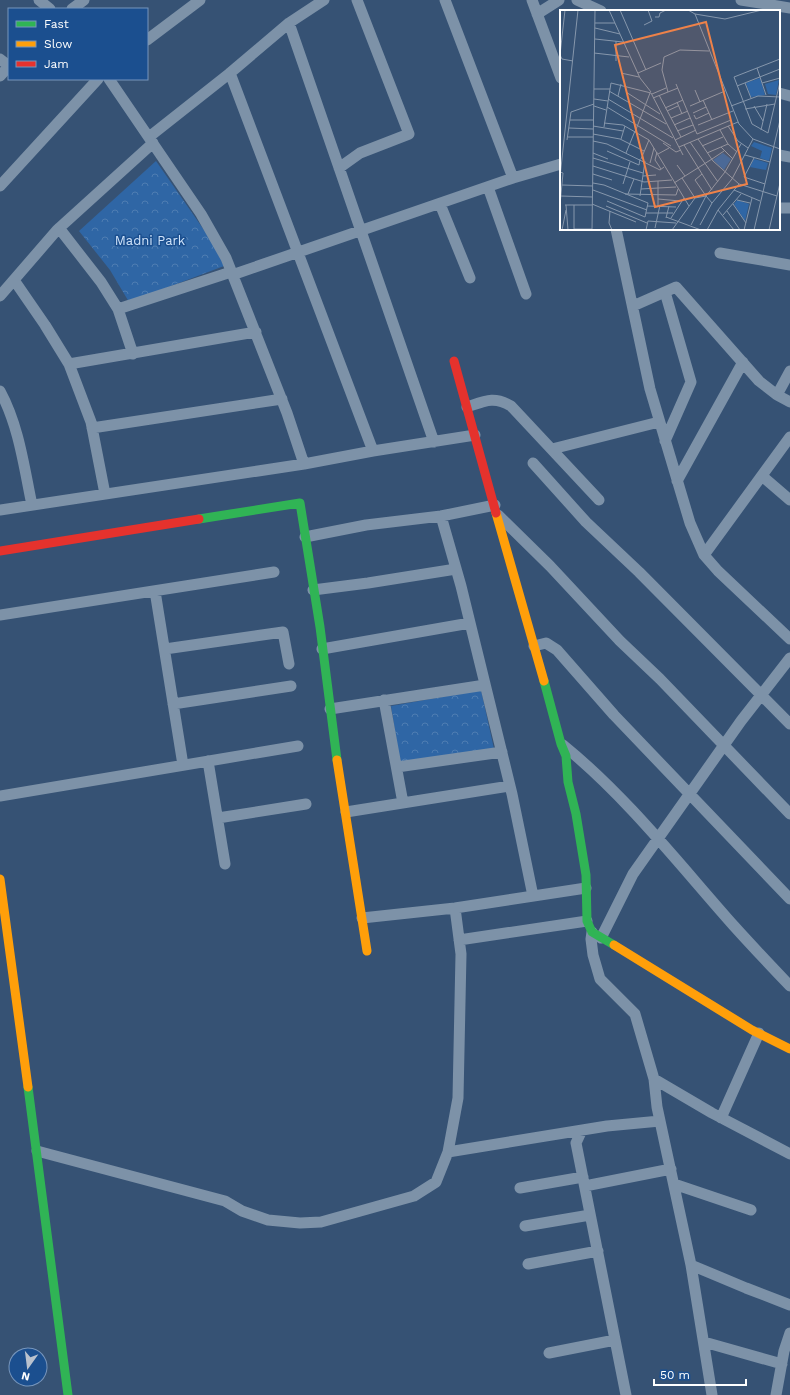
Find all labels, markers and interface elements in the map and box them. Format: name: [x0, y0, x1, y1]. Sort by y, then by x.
legend: [8, 8, 148, 80]
inset map: [560, 10, 780, 230]
text: Fast: [44, 17, 69, 31]
text: Slow: [44, 37, 72, 51]
text: Jam: [44, 57, 69, 71]
park label: Madni Park: [115, 233, 186, 248]
north arrow: [8, 1347, 48, 1387]
scale bar: [654, 1361, 746, 1387]
text: 50 m: [660, 1368, 690, 1382]
text: N: [20, 1369, 31, 1384]

